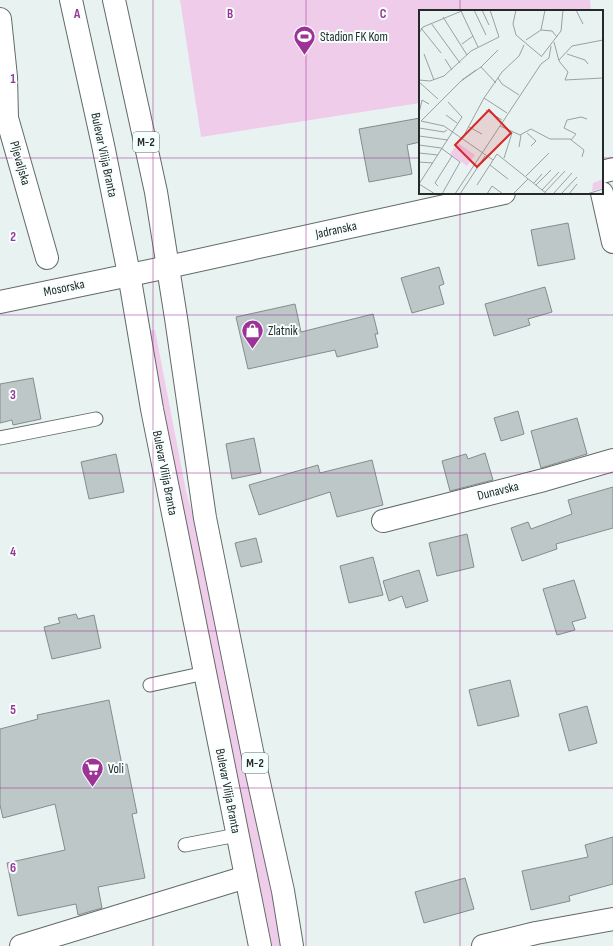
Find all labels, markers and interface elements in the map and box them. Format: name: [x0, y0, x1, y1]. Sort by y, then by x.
text: A: [73, 6, 81, 22]
text: B: [227, 6, 233, 22]
text: C: [380, 6, 387, 22]
inset map: [419, 10, 603, 194]
sports icon: Stadion FK Kom: [292, 24, 318, 57]
place label: Stadion FK Kom: [320, 29, 388, 45]
text: 1: [10, 71, 16, 87]
street label: Bulevar Vilija Branta: [87, 111, 121, 199]
road number: M-2: [133, 132, 159, 152]
street label: Pljevaljska: [6, 139, 34, 187]
street label: Jadranska: [313, 218, 358, 242]
text: 2: [10, 229, 16, 245]
street label: Mosorska: [42, 276, 86, 300]
shop icon: Zlatnik: [240, 318, 266, 351]
place label: Zlatnik: [268, 323, 298, 339]
text: 3: [10, 387, 16, 403]
street label: Bulevar Vilija Branta: [149, 429, 181, 517]
street label: Dunavska: [476, 478, 520, 504]
text: 4: [10, 544, 16, 560]
text: 5: [10, 702, 16, 718]
street label: Bulevar Vilija Branta: [212, 747, 244, 835]
road number: M-2: [242, 753, 268, 773]
supermarket icon: Voli: [79, 756, 105, 789]
place label: Voli: [108, 761, 124, 777]
text: 6: [10, 860, 16, 876]

